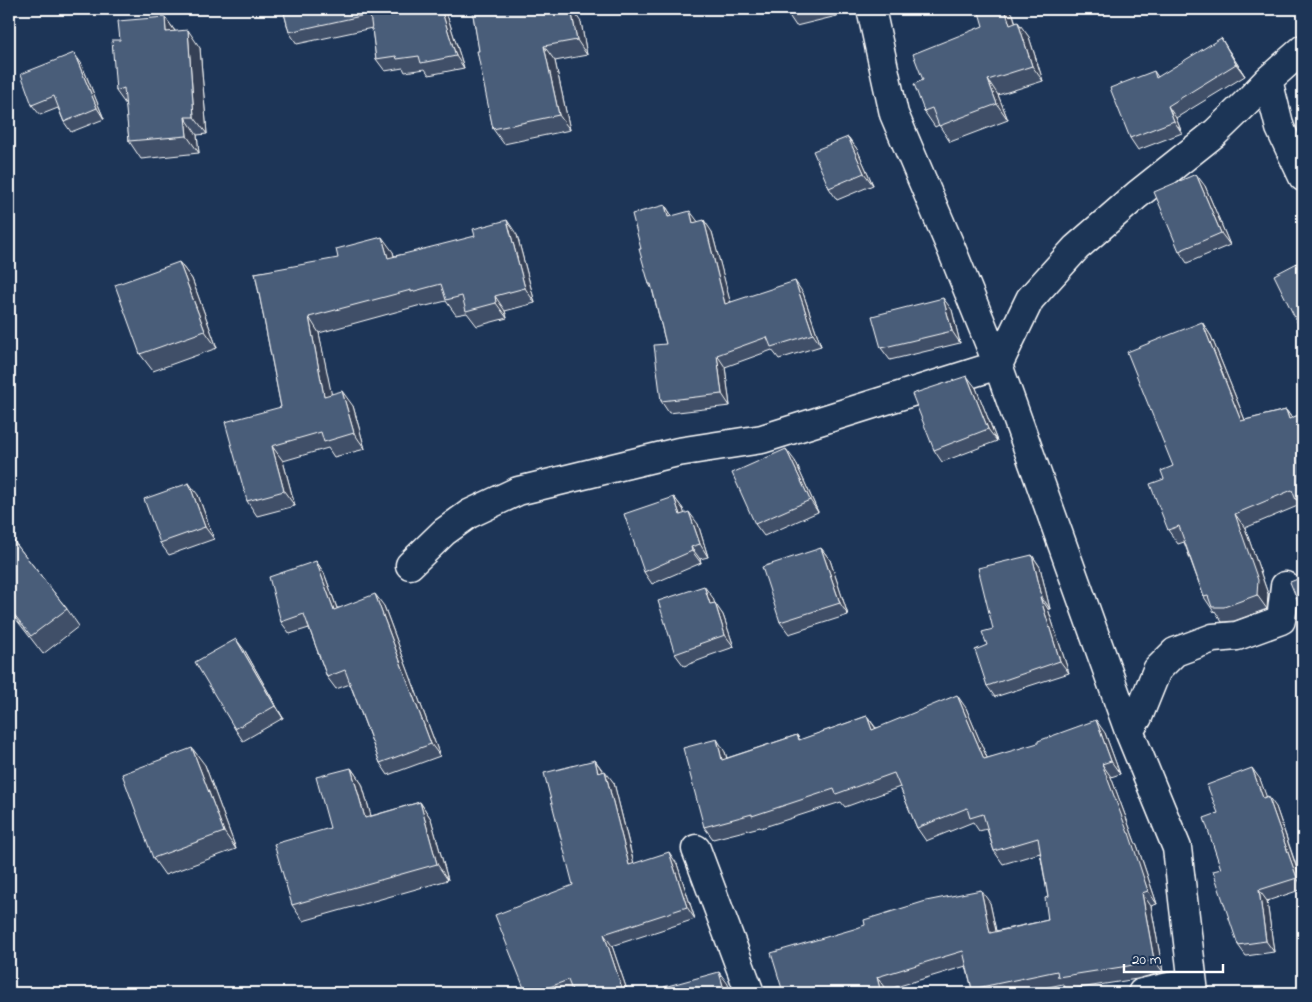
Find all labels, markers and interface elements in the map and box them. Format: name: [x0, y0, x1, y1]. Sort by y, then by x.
scale bar: [1124, 942, 1223, 974]
text: 20 m: [1132, 949, 1162, 971]

